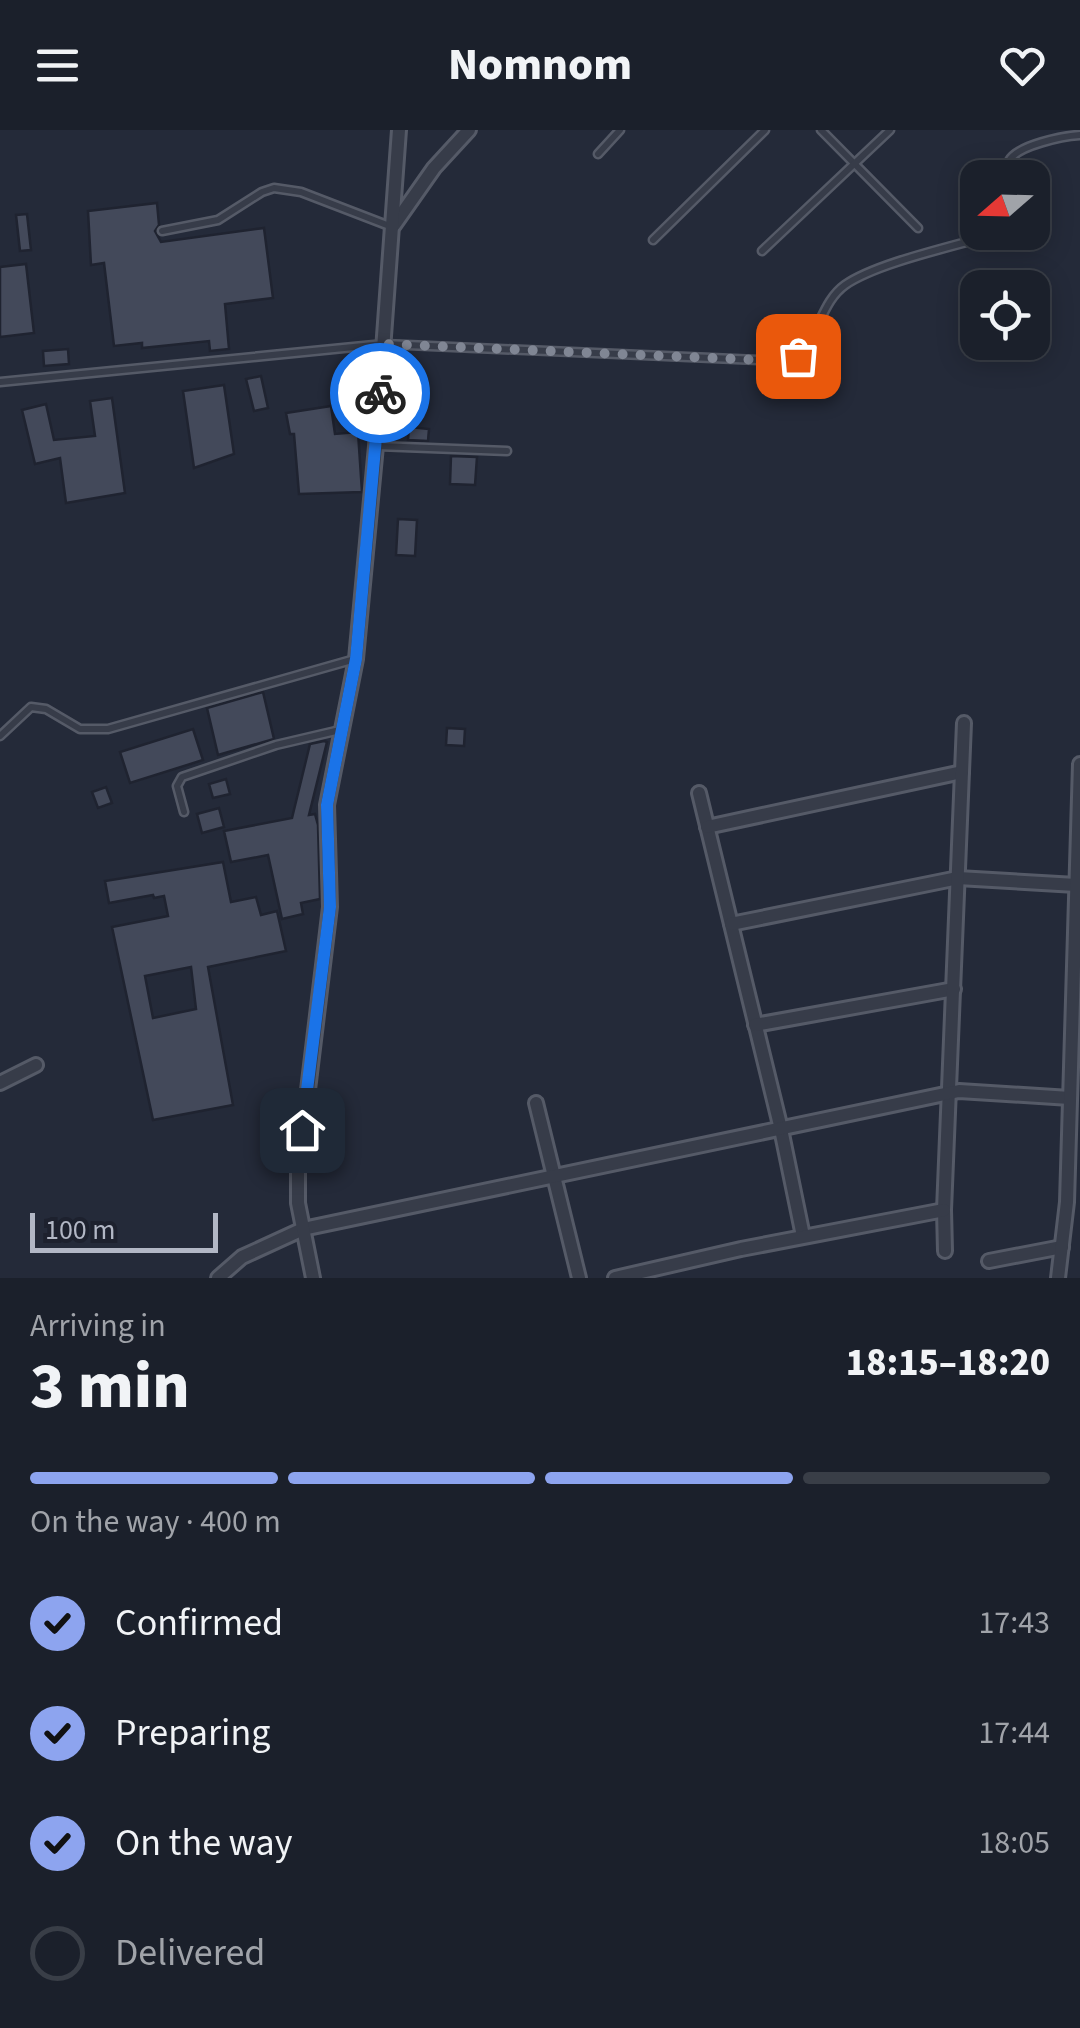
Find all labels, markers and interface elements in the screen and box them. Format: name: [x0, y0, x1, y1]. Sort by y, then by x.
text: Nomnom: [448, 33, 632, 97]
icon: menu: [30, 38, 85, 93]
icon: heart: [995, 38, 1050, 93]
north arrow: [960, 160, 1050, 250]
map controls: [960, 160, 1050, 360]
button: locate: [960, 270, 1050, 360]
pin: [756, 314, 841, 399]
icon: bag: [771, 329, 826, 384]
courier: [330, 343, 430, 443]
icon: bike: [353, 366, 408, 421]
pin: [260, 1088, 345, 1173]
icon: home: [275, 1103, 330, 1158]
scale bar: [30, 1208, 218, 1252]
text: 100 m: [45, 1210, 116, 1250]
text: Arriving in: [30, 1303, 166, 1349]
text: 18:15–18:20: [846, 1336, 1050, 1390]
text: 3 min: [30, 1340, 190, 1433]
text: On the way · 400 m: [30, 1499, 281, 1545]
icon: check: [30, 1596, 85, 1651]
text: Confirmed: [115, 1596, 283, 1650]
text: 17:43: [978, 1600, 1050, 1646]
icon: check: [30, 1706, 85, 1761]
text: Preparing: [115, 1706, 270, 1760]
text: 17:44: [978, 1710, 1050, 1756]
icon: check: [30, 1816, 85, 1871]
text: On the way: [115, 1816, 292, 1870]
text: 18:05: [978, 1820, 1050, 1866]
text: Delivered: [115, 1926, 265, 1980]

